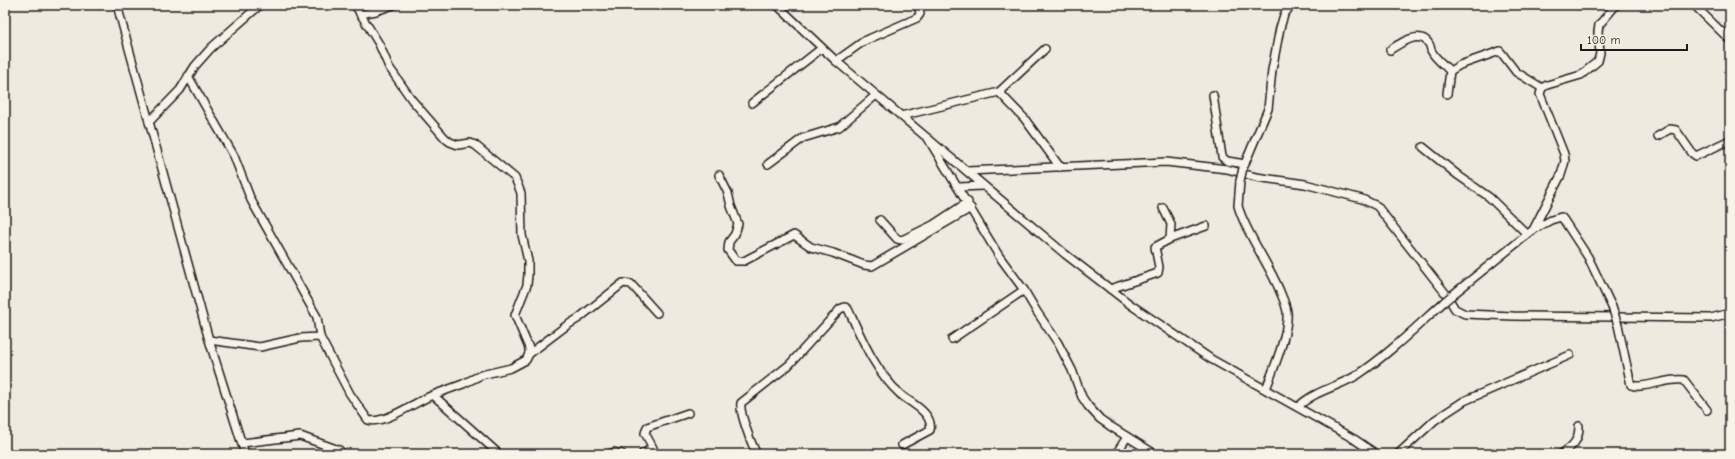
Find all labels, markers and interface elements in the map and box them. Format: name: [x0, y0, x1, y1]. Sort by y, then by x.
scale bar: [1581, 26, 1687, 52]
text: 100 m: [1587, 33, 1620, 47]

